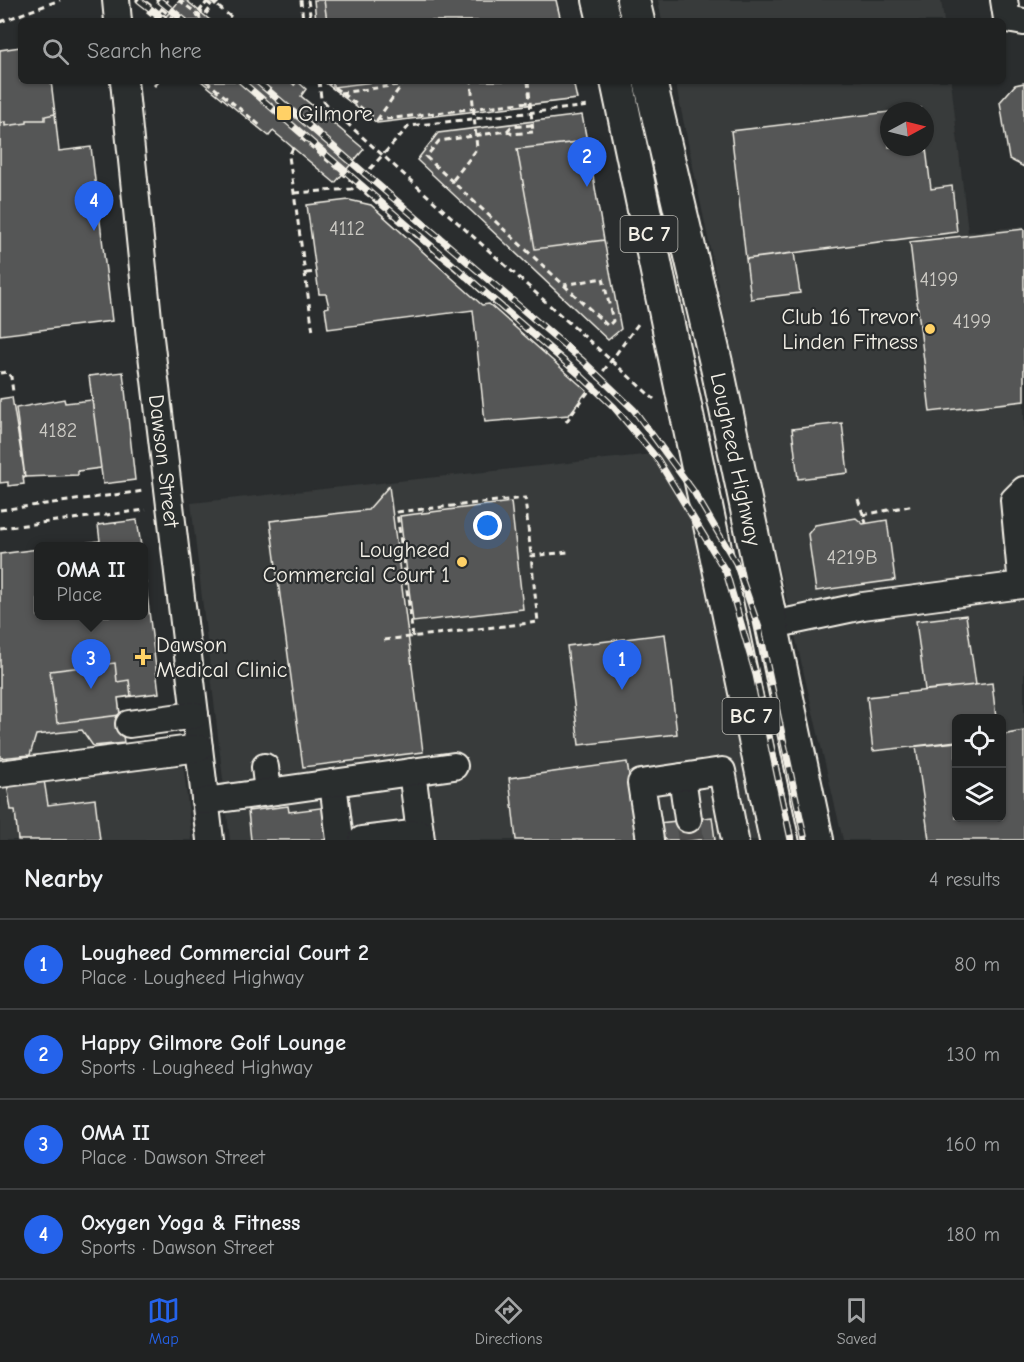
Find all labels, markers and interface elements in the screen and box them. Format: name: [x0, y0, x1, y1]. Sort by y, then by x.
search box: [18, 18, 1006, 84]
icon: search: [39, 35, 72, 68]
text: Search here: [87, 38, 202, 64]
place label: Gilmore: [298, 101, 373, 127]
north arrow: [880, 102, 934, 156]
marker: Gilmore: [275, 104, 293, 122]
pin: 2: [568, 138, 606, 187]
pin: 4: [74, 182, 113, 231]
road number: BC 7: [620, 216, 678, 252]
house number: 4112: [329, 217, 365, 240]
house number: 4199: [920, 268, 958, 291]
place label: Club 16 Trevor Linden Fitness: [781, 304, 918, 355]
house number: 4199: [953, 310, 991, 333]
marker: Club 16 Trevor Linden Fitness: [923, 322, 937, 336]
street label: Lougheed Highway: [705, 370, 767, 549]
street label: Dawson Street: [143, 393, 185, 530]
house number: 4182: [39, 419, 77, 442]
your location: [473, 511, 502, 540]
place label: Lougheed Commercial Court 1: [263, 537, 450, 588]
popup: [34, 542, 148, 620]
house number: 4219B: [826, 546, 878, 569]
marker: Lougheed Commercial Court 1: [455, 555, 469, 569]
text: OMA II: [56, 557, 126, 583]
text: Place: [56, 583, 102, 606]
place label: Dawson Medical Clinic: [156, 632, 288, 683]
pin: 3: [72, 640, 110, 689]
pin: 1: [602, 640, 642, 690]
marker: Dawson Medical Clinic: [134, 648, 152, 666]
road number: BC 7: [722, 698, 780, 734]
map controls: [952, 714, 1006, 822]
button: locate: [952, 714, 1006, 768]
button: layers: [952, 768, 1006, 822]
text: Nearby: [24, 864, 103, 894]
text: 4 results: [929, 868, 1000, 891]
text: Lougheed Commercial Court 2: [81, 940, 369, 966]
text: 1: [40, 953, 47, 976]
text: 80 m: [954, 953, 1000, 976]
text: Place · Lougheed Highway: [81, 966, 304, 989]
text: Happy Gilmore Golf Lounge: [81, 1030, 346, 1056]
text: 2: [39, 1043, 48, 1066]
text: 130 m: [947, 1043, 1000, 1066]
text: Sports · Lougheed Highway: [81, 1056, 312, 1079]
text: OMA II: [81, 1120, 150, 1146]
text: 3: [39, 1133, 48, 1156]
text: 160 m: [946, 1133, 1000, 1156]
text: Place · Dawson Street: [81, 1146, 265, 1169]
text: Oxygen Yoga & Fitness: [81, 1210, 300, 1236]
text: 4: [39, 1223, 48, 1246]
text: 180 m: [946, 1223, 1000, 1246]
text: Sports · Dawson Street: [81, 1236, 274, 1259]
tab: Map: [147, 1294, 180, 1348]
tab: Directions: [475, 1294, 542, 1348]
tab: Saved: [837, 1294, 877, 1348]

